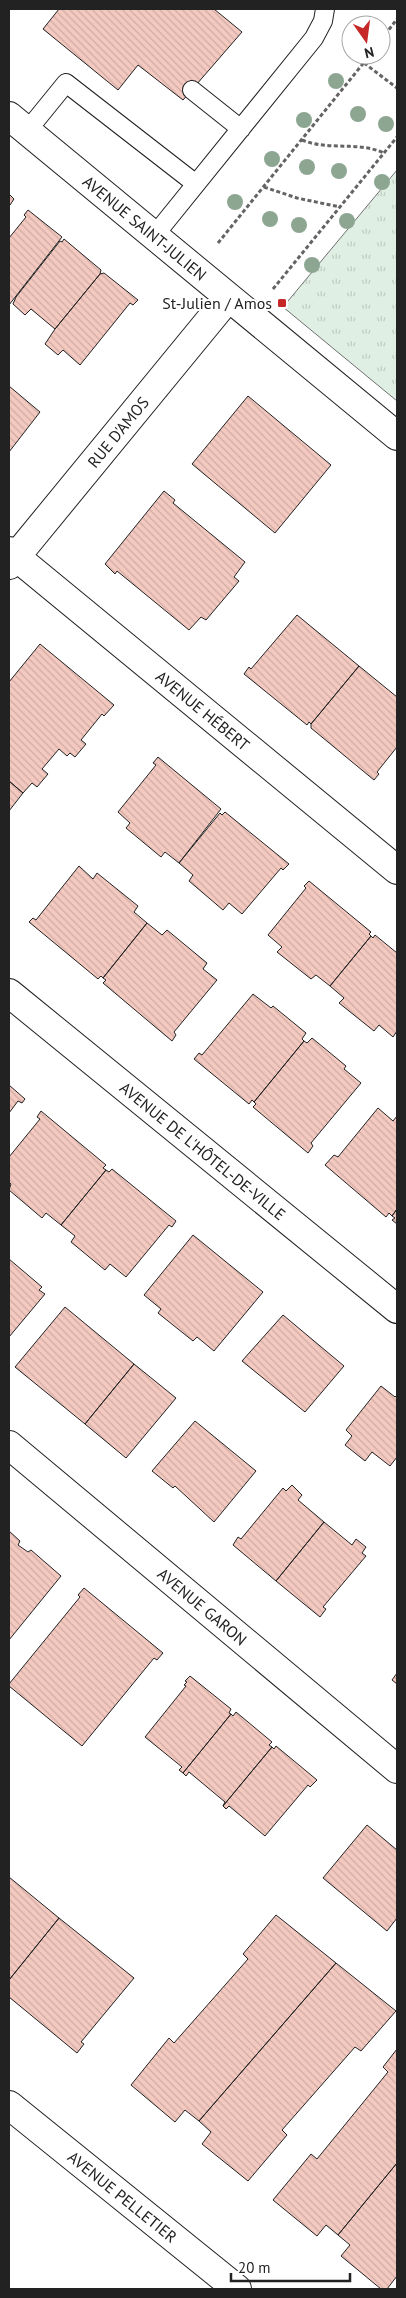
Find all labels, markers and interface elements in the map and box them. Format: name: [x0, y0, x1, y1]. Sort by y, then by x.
north arrow: [341, 15, 391, 65]
text: N: [363, 43, 376, 62]
street label: AVENUE SAINT-JULIEN: [79, 171, 211, 285]
place label: St-Julien / Amos: [162, 293, 272, 313]
marker: St-Julien / Amos: [276, 297, 288, 309]
street label: RUE D'AMOS: [83, 393, 153, 471]
street label: AVENUE HÉBERT: [152, 666, 254, 755]
street label: AVENUE DE L'HÔTEL-DE-VILLE: [116, 1077, 290, 1224]
street label: AVENUE GARON: [154, 1564, 251, 1649]
street label: AVENUE PELLETIER: [64, 2147, 181, 2247]
scale bar: [231, 2250, 350, 2282]
text: 20 m: [238, 2258, 271, 2277]

